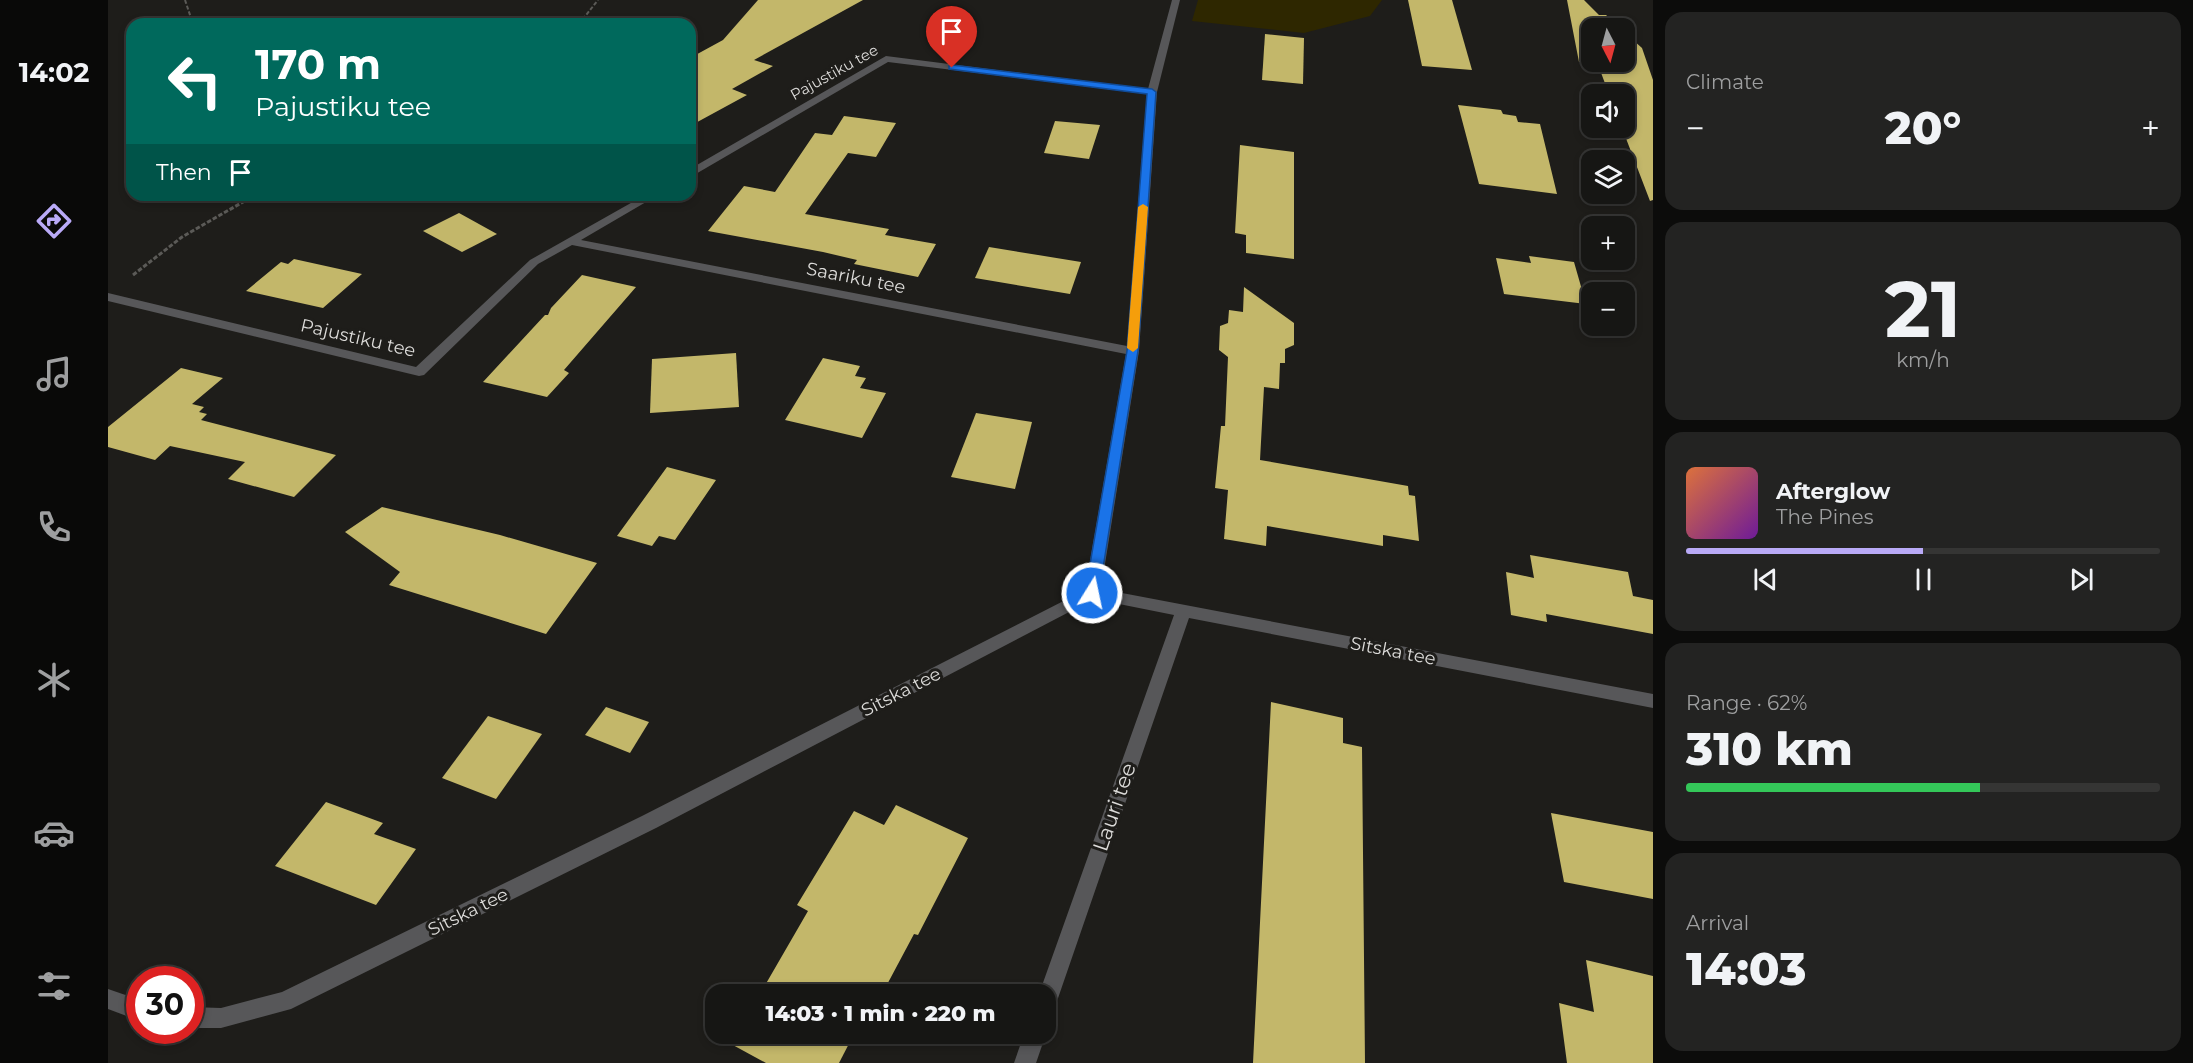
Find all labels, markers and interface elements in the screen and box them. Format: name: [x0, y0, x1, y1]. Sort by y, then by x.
pin: [926, 6, 977, 68]
icon: arrive: [935, 15, 968, 48]
north arrow: [1581, 18, 1635, 72]
map controls: [1581, 18, 1635, 336]
text: 170 m: [255, 38, 381, 90]
street label: Pajustiku tee: [787, 40, 881, 104]
icon: left: [156, 42, 234, 120]
text: 14:02: [19, 56, 89, 89]
text: Climate: [1686, 70, 1764, 94]
button: sound: [1581, 84, 1635, 138]
text: Pajustiku tee: [255, 90, 431, 123]
text: 20°: [1885, 100, 1961, 155]
text: −: [1686, 108, 1705, 148]
text: +: [2141, 108, 2160, 148]
button: layers: [1581, 150, 1635, 204]
icon: arrive: [224, 156, 257, 189]
text: Then: [156, 159, 212, 186]
icon: directions: [33, 200, 75, 242]
button: +: [1581, 216, 1635, 270]
street label: Saariku tee: [805, 258, 907, 298]
text: 21: [1885, 261, 1961, 357]
button: −: [1581, 282, 1635, 336]
street label: Pajustiku tee: [298, 314, 418, 362]
text: km/h: [1896, 348, 1950, 372]
icon: music: [33, 353, 75, 395]
text: Afterglow: [1776, 478, 1890, 505]
text: The Pines: [1776, 505, 1873, 529]
icon: phone: [33, 506, 75, 548]
position arrow: [1060, 561, 1124, 625]
icon: previous: [1749, 563, 1782, 596]
icon: pause: [1907, 563, 1940, 596]
icon: next: [2065, 563, 2098, 596]
street label: Sitska tee: [1348, 632, 1438, 670]
icon: climate: [33, 659, 75, 701]
street label: Sitska tee: [857, 663, 945, 721]
text: Range · 62%: [1686, 691, 1807, 715]
text: 310 km: [1686, 721, 1853, 776]
street label: Lauri tee: [1087, 760, 1141, 854]
icon: car: [33, 812, 75, 854]
street label: Sitska tee: [424, 883, 512, 941]
text: Arrival: [1686, 911, 1749, 935]
text: 14:03: [1686, 941, 1806, 996]
icon: filters: [33, 965, 75, 1007]
speed limit sign: 30: [126, 966, 204, 1044]
text: 14:03 · 1 min · 220 m: [766, 1000, 996, 1027]

